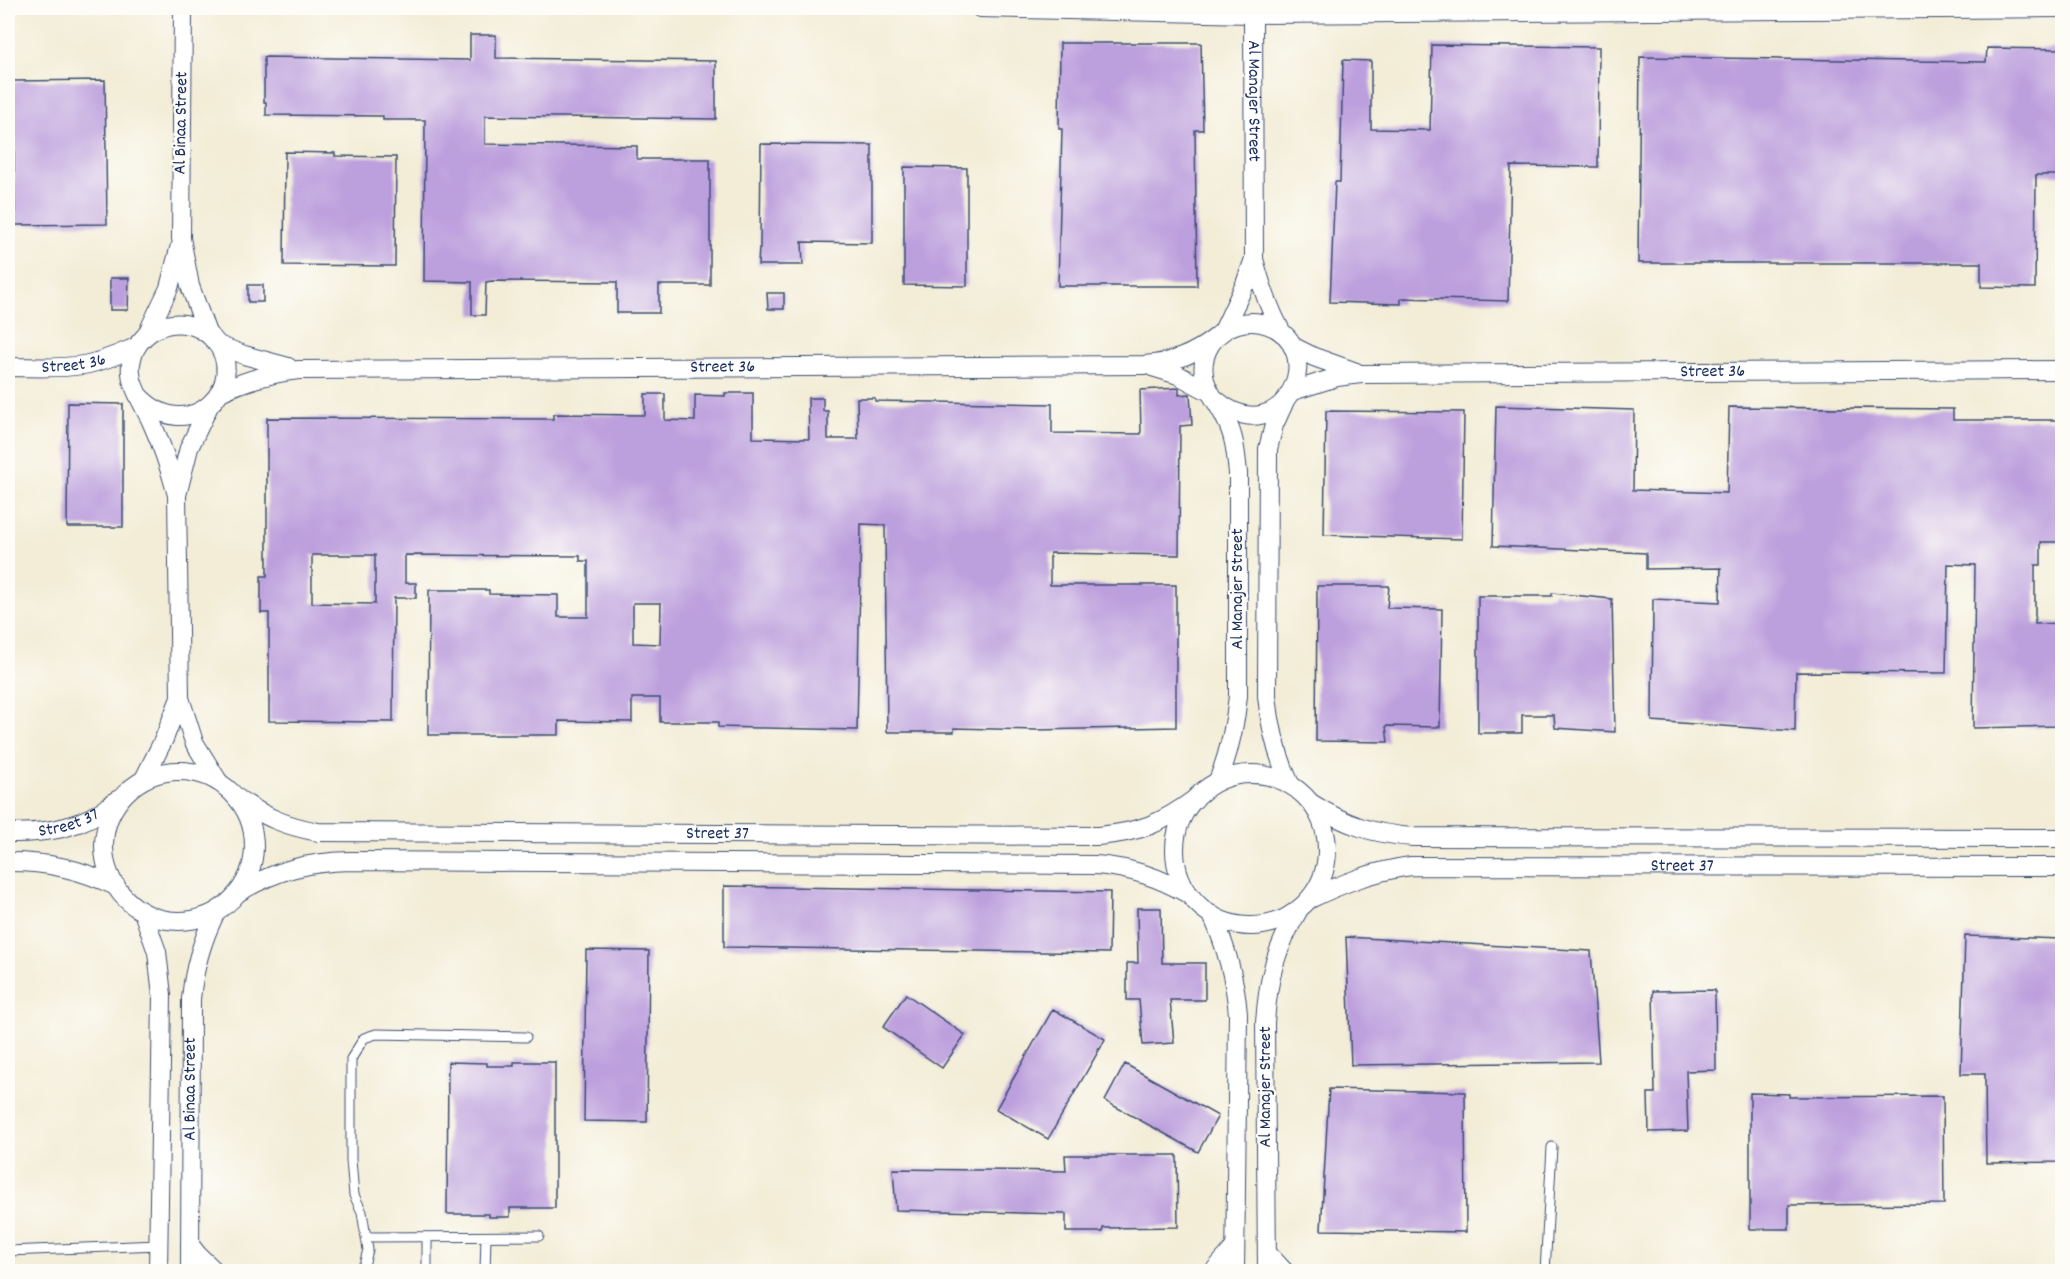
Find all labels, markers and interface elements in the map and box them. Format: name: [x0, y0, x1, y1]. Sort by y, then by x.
street label: Al Manajer Street: [1241, 40, 1266, 162]
street label: Al Binaa Street: [169, 71, 195, 175]
street label: Street 36: [42, 347, 109, 380]
street label: Street 36: [690, 355, 755, 380]
street label: Street 36: [1680, 359, 1745, 385]
street label: Al Manajer Street: [1226, 528, 1251, 650]
street label: Street 37: [37, 803, 104, 844]
street label: Street 37: [686, 821, 749, 847]
street label: Street 37: [1651, 854, 1714, 879]
street label: Al Manajer Street: [1254, 1026, 1279, 1148]
street label: Al Binaa Street: [178, 1037, 203, 1141]

